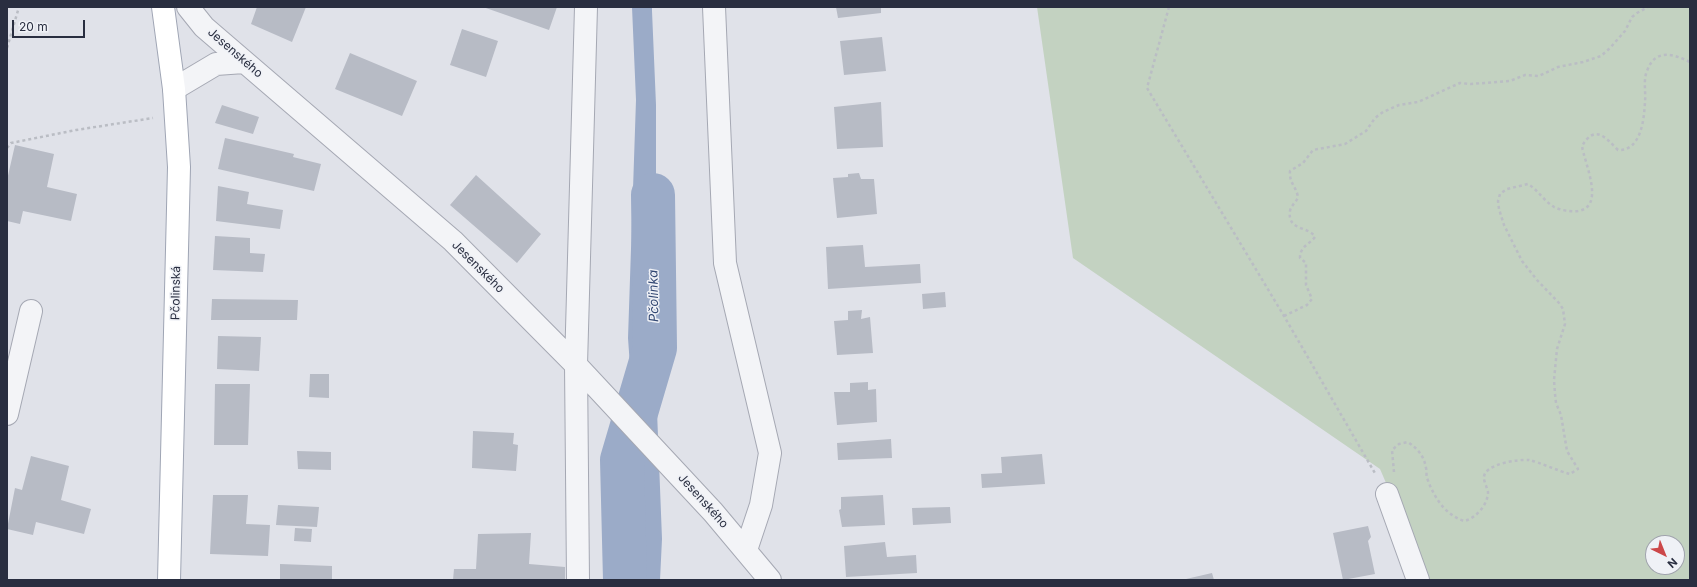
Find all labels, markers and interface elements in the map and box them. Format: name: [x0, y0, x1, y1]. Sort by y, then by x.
scale bar: [14, 12, 87, 38]
text: 20 m: [19, 19, 48, 34]
street label: Jesenského: [205, 25, 265, 81]
street label: Jesenského: [449, 238, 507, 296]
street label: Pčolinská: [168, 266, 184, 320]
water label: Pčolinka: [646, 270, 662, 322]
street label: Jesenského: [675, 471, 731, 531]
north arrow: [1645, 535, 1685, 575]
text: N: [1665, 555, 1680, 571]

